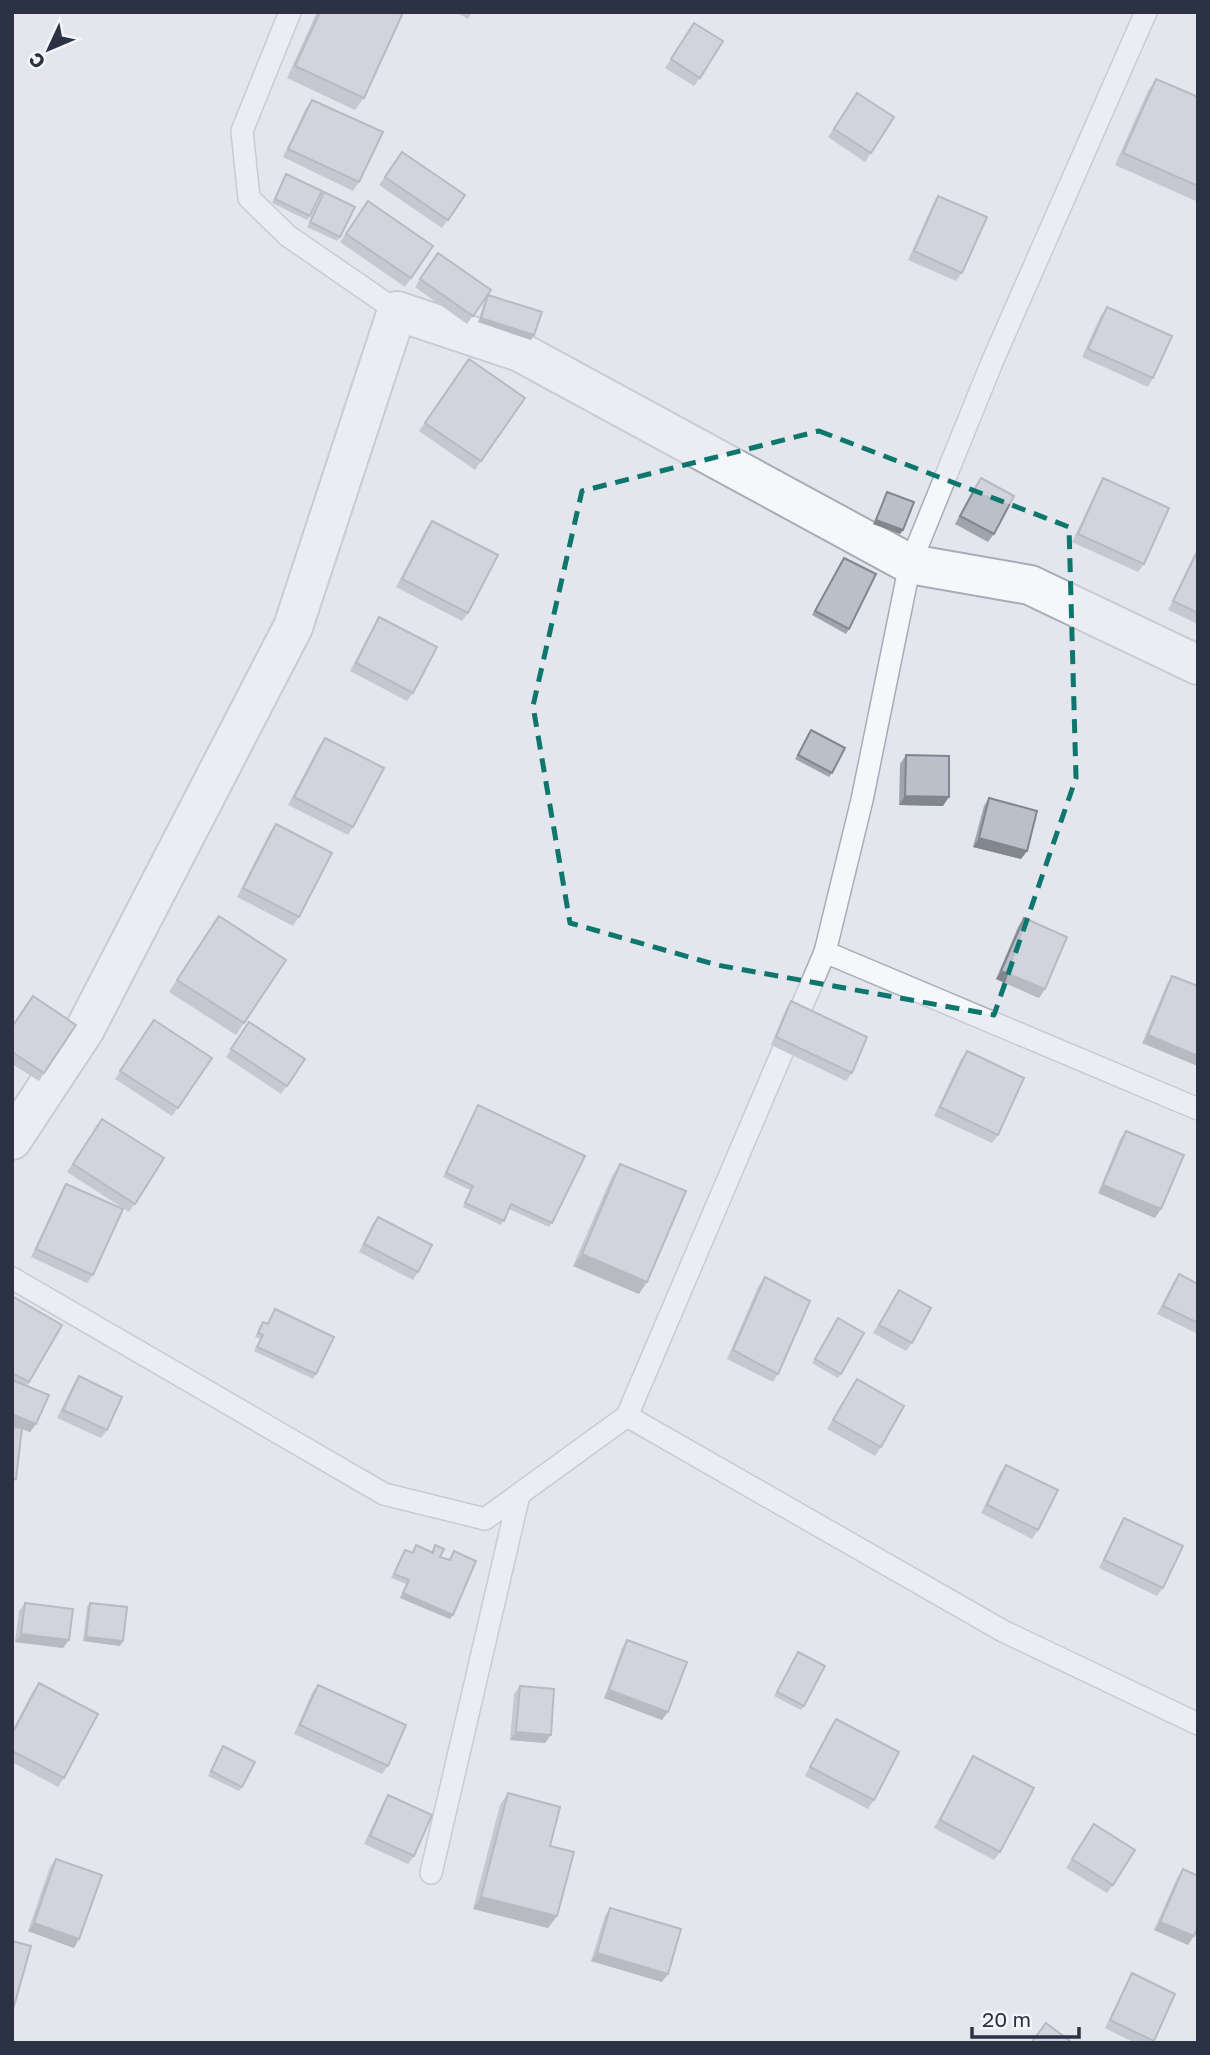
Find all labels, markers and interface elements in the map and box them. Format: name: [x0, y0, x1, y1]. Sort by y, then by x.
north arrow: [14, 14, 84, 84]
text: С: [23, 48, 49, 74]
scale bar: [972, 1996, 1079, 2040]
text: 20 m: [982, 2006, 1031, 2032]

